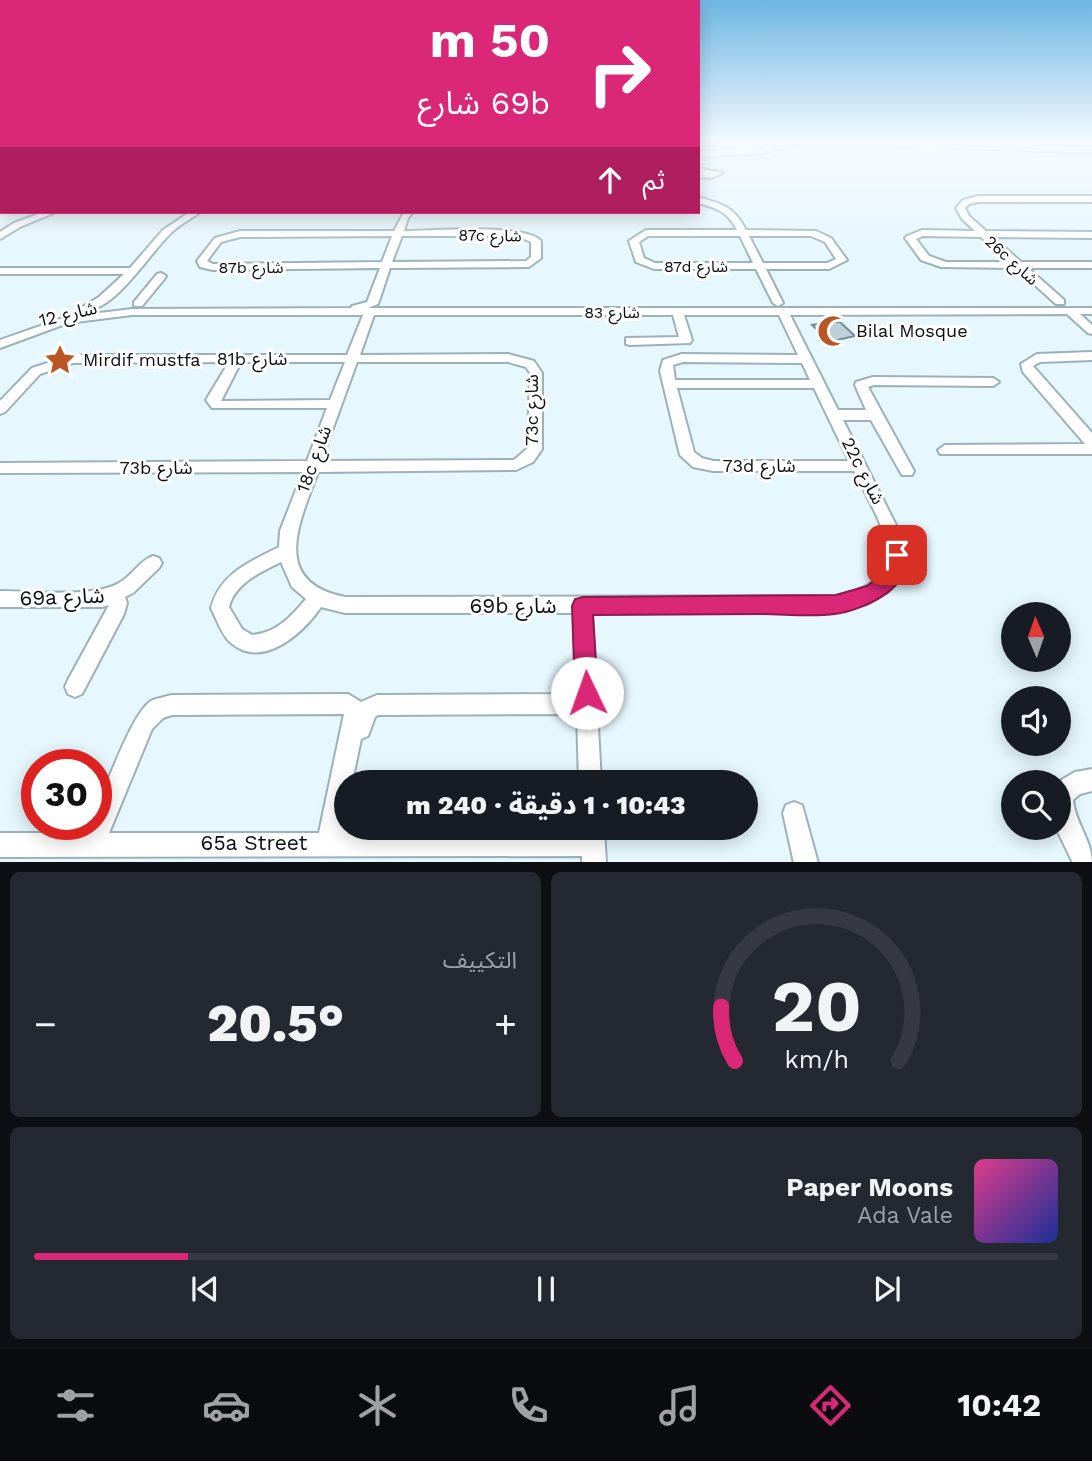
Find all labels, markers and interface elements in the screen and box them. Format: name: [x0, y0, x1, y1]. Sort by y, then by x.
text: 50 m: [430, 11, 550, 69]
icon: right: [574, 28, 665, 119]
text: 69b شارع: [417, 84, 550, 122]
icon: ahead: [591, 161, 629, 199]
text: ثم: [643, 165, 665, 195]
street label: 87c شارع: [458, 225, 522, 249]
street label: 26c شارع: [979, 232, 1042, 291]
street label: 87d شارع: [664, 257, 728, 279]
street label: 87b شارع: [219, 258, 283, 280]
street label: شارع 12: [37, 297, 100, 334]
street label: شارع 83: [584, 303, 640, 325]
mosque icon: Bilal Mosque: [816, 314, 850, 348]
place label: Bilal Mosque: [856, 320, 968, 341]
place icon: Mirdif mustfa: [43, 343, 77, 377]
street label: 81b شارع: [217, 348, 287, 373]
place label: Mirdif mustfa: [83, 349, 200, 370]
street label: 73c شارع: [521, 374, 546, 446]
street label: 18c شارع: [292, 423, 339, 496]
street label: 22c شارع: [834, 434, 889, 510]
street label: 73d شارع: [722, 455, 796, 480]
street label: 73b شارع: [119, 457, 193, 482]
pin: [867, 525, 927, 585]
icon: arrive: [878, 536, 916, 574]
street label: 69a شارع: [19, 583, 105, 613]
street label: 69b شارع: [470, 593, 557, 621]
north arrow: [1001, 602, 1071, 672]
map controls: [1001, 602, 1071, 840]
position arrow: [550, 656, 624, 730]
button: sound: [1001, 686, 1071, 756]
speed limit sign: 30: [21, 749, 112, 840]
button: search: [1001, 770, 1071, 840]
text: 10:43 · 1 دقيقة · 240 m: [406, 790, 686, 820]
street label: 65a Street: [201, 830, 308, 855]
text: التكييف: [443, 947, 517, 974]
text: 20: [771, 963, 862, 1049]
text: 20.5°: [207, 993, 344, 1054]
text: −: [34, 1002, 57, 1046]
text: +: [494, 1002, 517, 1046]
text: km/h: [784, 1044, 849, 1073]
text: Paper Moons: [786, 1172, 953, 1202]
text: Ada Vale: [857, 1202, 953, 1229]
icon: previous: [186, 1270, 224, 1308]
icon: pause: [527, 1270, 565, 1308]
icon: next: [868, 1270, 906, 1308]
icon: filters: [51, 1381, 100, 1430]
icon: car: [202, 1381, 251, 1430]
icon: climate: [353, 1381, 402, 1430]
icon: phone: [504, 1381, 553, 1430]
icon: music: [655, 1381, 704, 1430]
icon: directions: [806, 1381, 855, 1430]
text: 10:42: [958, 1386, 1041, 1424]

